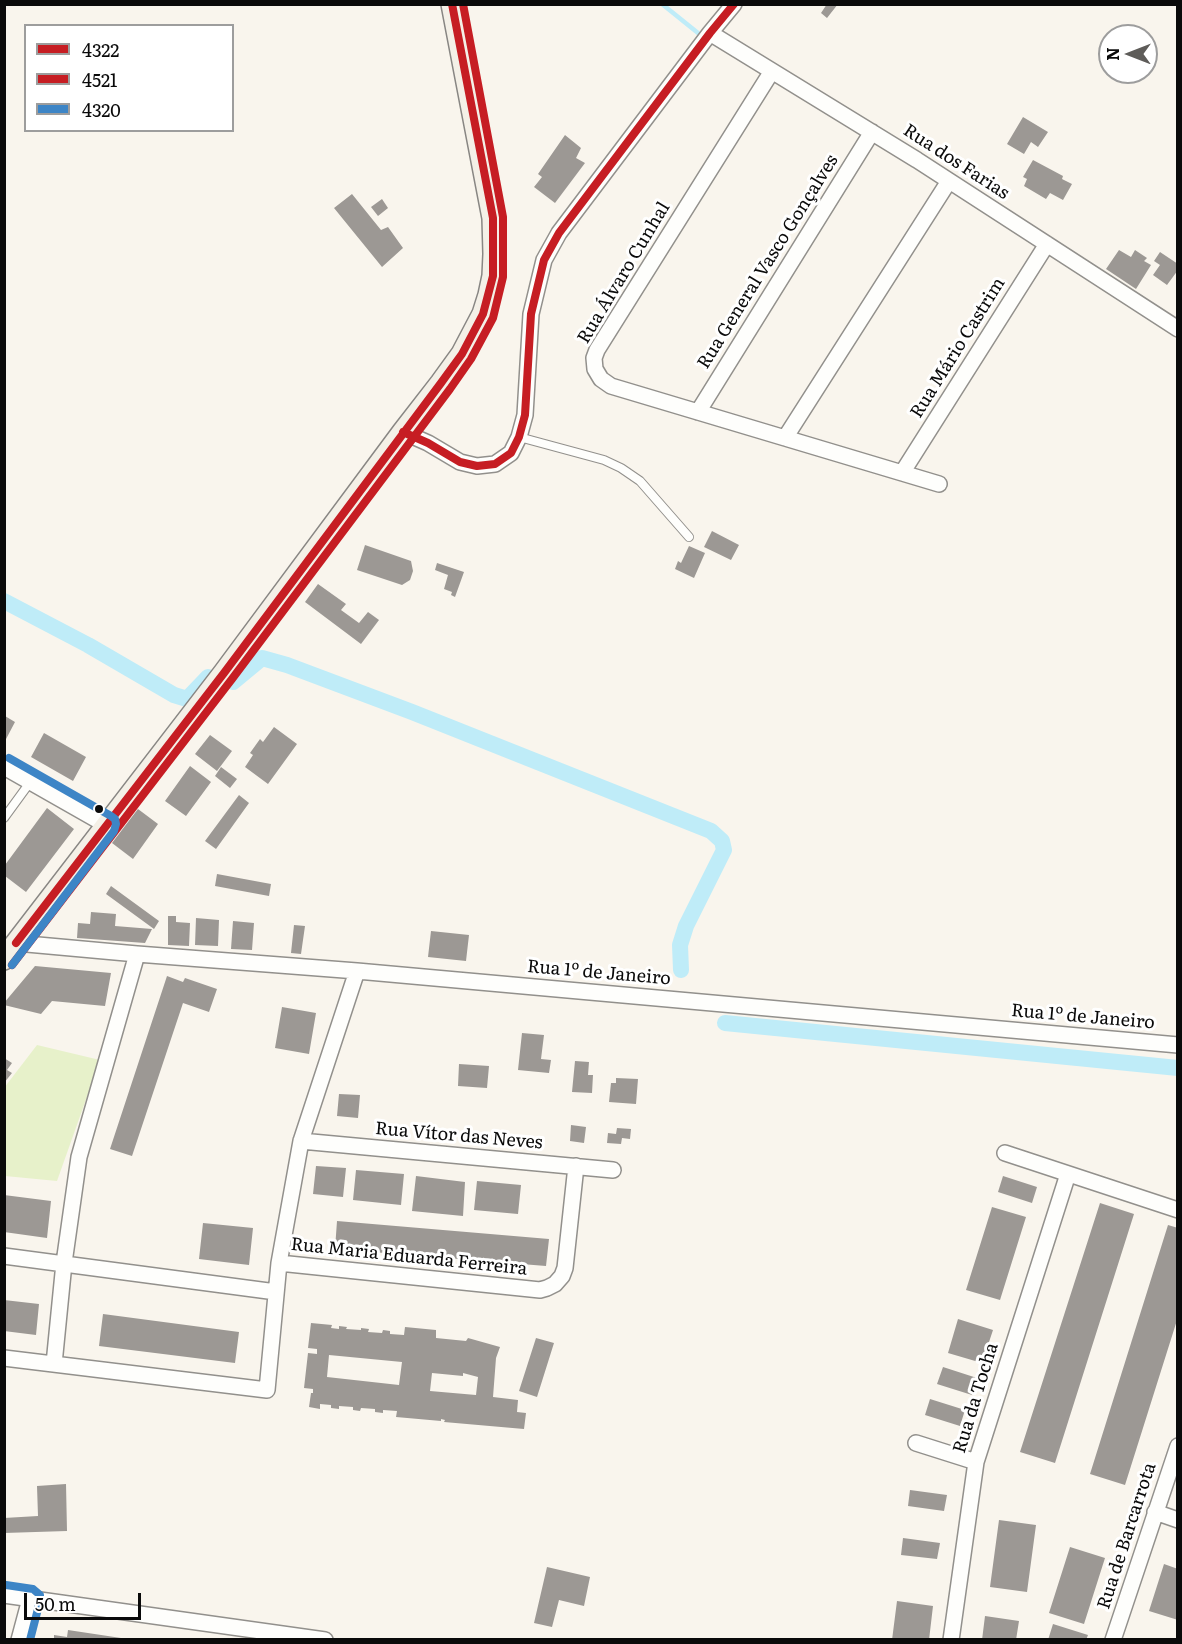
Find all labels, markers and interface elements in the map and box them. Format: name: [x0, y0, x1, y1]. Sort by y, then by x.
legend: [24, 24, 234, 132]
north arrow: [1098, 24, 1158, 84]
text: 4322: [82, 36, 119, 63]
text: N: [1100, 47, 1124, 61]
text: 4521: [82, 66, 117, 93]
text: 4320: [82, 96, 121, 123]
street label: Rua dos Farias: [899, 120, 1013, 204]
street label: Rua General Vasco Gonçalves: [693, 151, 843, 373]
street label: Rua Álvaro Cunhal: [573, 198, 675, 348]
street label: Rua Mário Castrim: [906, 274, 1010, 422]
unlabelled marker: [93, 803, 105, 815]
street label: Rua 1º de Janeiro: [526, 956, 672, 990]
street label: Rua 1º de Janeiro: [1010, 1000, 1156, 1034]
street label: Rua Vítor das Neves: [374, 1118, 544, 1154]
street label: Rua Maria Eduarda Ferreira: [290, 1234, 528, 1280]
street label: Rua da Tocha: [949, 1340, 1003, 1456]
street label: Rua de Barcarrota: [1093, 1460, 1161, 1612]
scale bar: [27, 1581, 144, 1619]
text: 50 m: [35, 1590, 76, 1617]

